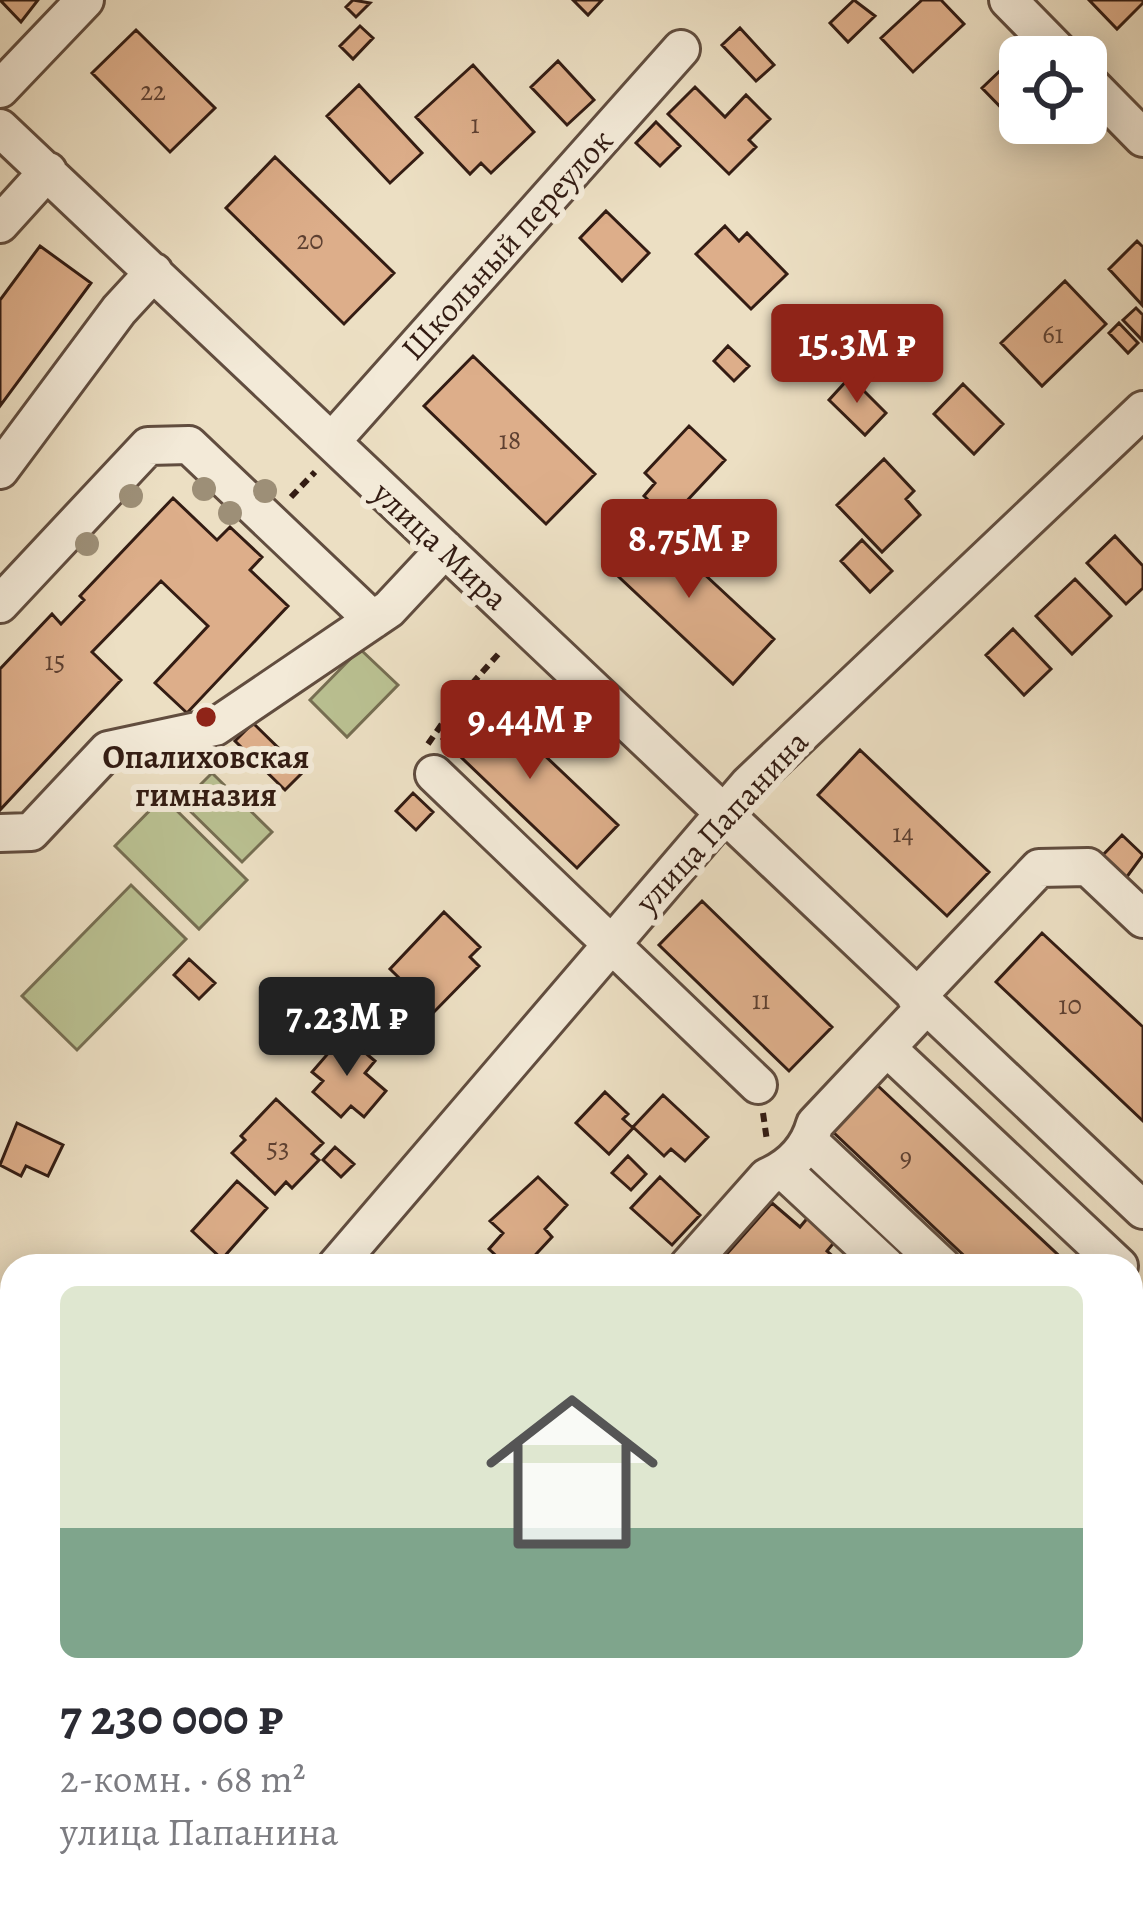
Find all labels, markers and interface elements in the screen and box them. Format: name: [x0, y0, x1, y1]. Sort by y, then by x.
map controls: [999, 36, 1107, 144]
button: locate: [999, 36, 1107, 144]
house number: 22: [140, 73, 166, 109]
house number: 1: [470, 106, 480, 142]
street label: Школьный переулок: [390, 119, 623, 370]
house number: 20: [296, 222, 324, 258]
pin: 15.3M ₽: [746, 304, 968, 406]
text: 15.3M ₽: [798, 316, 916, 369]
house number: 61: [1042, 316, 1064, 352]
house number: 18: [499, 422, 521, 458]
street label: улица Мира: [362, 470, 519, 620]
pin: 8.75M ₽: [578, 499, 800, 601]
text: 8.75M ₽: [628, 511, 750, 564]
house number: 15: [45, 643, 65, 679]
pin: 9.44M ₽: [419, 680, 641, 782]
text: 9.44M ₽: [468, 692, 592, 745]
marker: Опалиховская гимназия: [193, 704, 219, 730]
street label: улица Папанина: [624, 719, 819, 924]
place label: Опалиховская гимназия: [103, 734, 309, 817]
house number: 14: [892, 815, 914, 851]
pin: 7.23M ₽: [236, 977, 458, 1079]
house number: 11: [752, 982, 770, 1018]
house number: 10: [1058, 987, 1082, 1023]
text: 7.23M ₽: [286, 989, 408, 1042]
house number: 53: [267, 1130, 289, 1166]
house number: 9: [900, 1139, 912, 1175]
icon: home: [464, 1364, 680, 1580]
text: 7 230 000 ₽: [60, 1682, 283, 1752]
text: 2-комн. · 68 m²: [60, 1752, 306, 1805]
text: улица Папанина: [60, 1805, 339, 1858]

